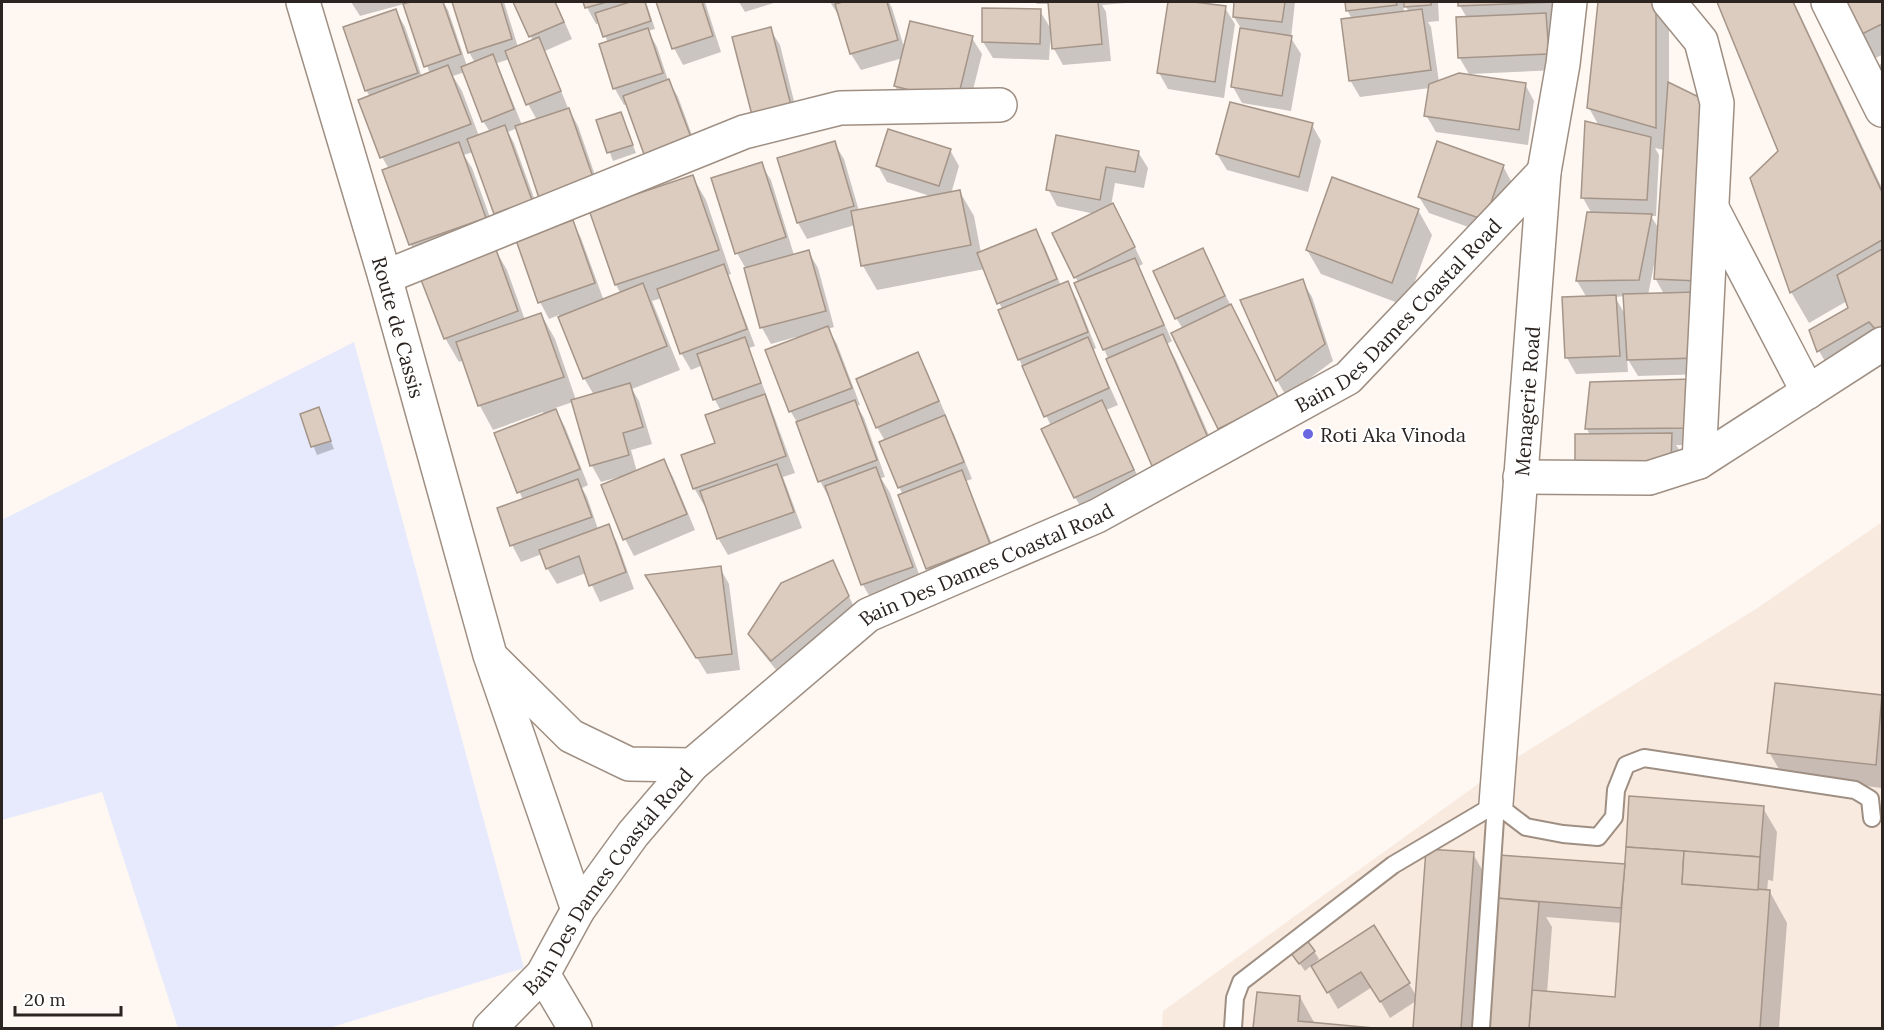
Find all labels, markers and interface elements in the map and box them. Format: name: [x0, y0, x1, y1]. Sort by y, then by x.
street label: Bain Des Dames Coastal Road: [1290, 213, 1506, 417]
street label: Route de Cassis: [367, 253, 430, 401]
street label: Menagerie Road: [1508, 325, 1545, 477]
place label: Roti Aka Vinoda: [1320, 422, 1466, 447]
marker: Roti Aka Vinoda: [1301, 427, 1315, 441]
street label: Bain Des Dames Coastal Road: [853, 497, 1118, 630]
street label: Bain Des Dames Coastal Road: [517, 762, 697, 1000]
scale bar: [15, 979, 122, 1017]
text: 20 m: [24, 988, 66, 1011]

